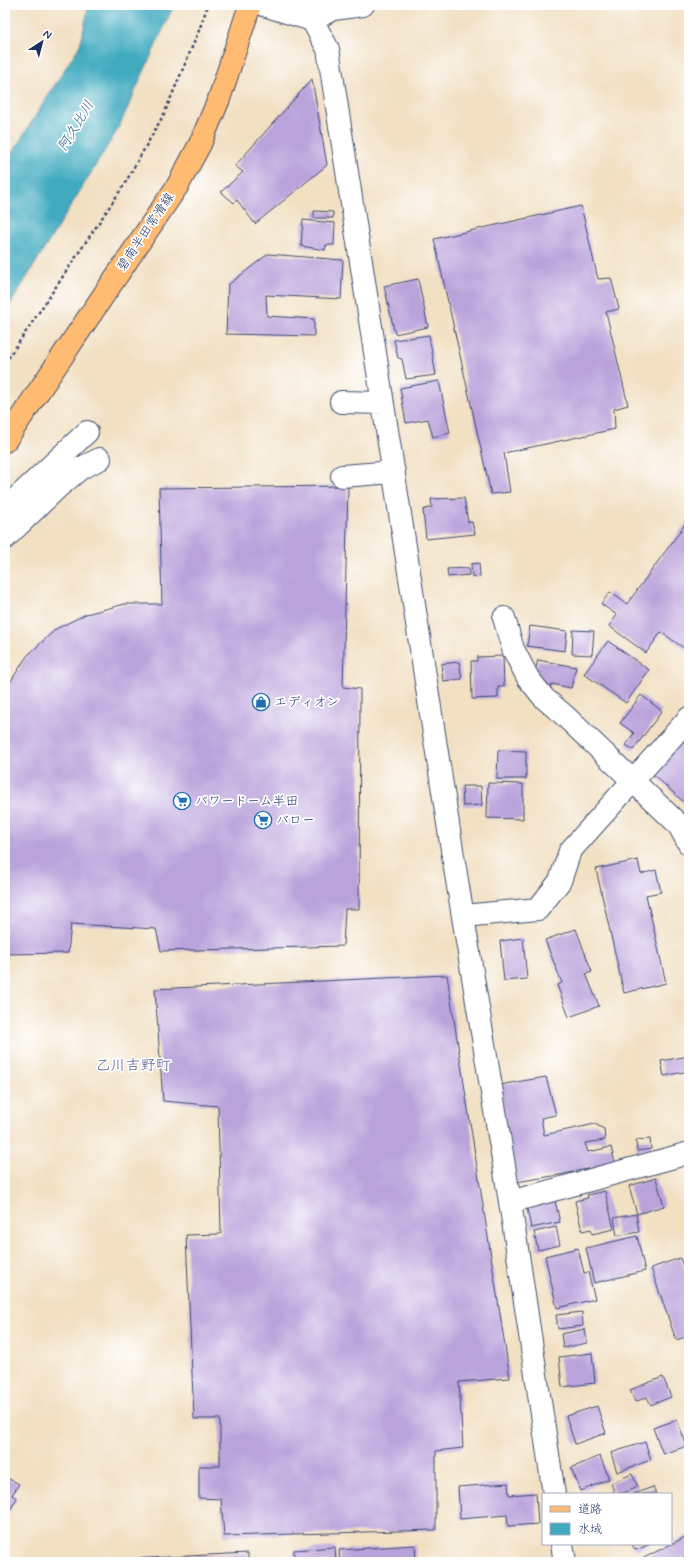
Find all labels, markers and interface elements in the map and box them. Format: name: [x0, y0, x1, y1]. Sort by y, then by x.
north arrow: [22, 22, 62, 62]
text: N: [40, 27, 54, 43]
water label: 阿久比川: [54, 97, 98, 155]
street label: 碧南半田常滑線: [114, 189, 179, 274]
shop icon: エディオン: [251, 692, 271, 712]
place label: エディオン: [274, 694, 340, 711]
supermarket icon: パワードーム半田: [172, 791, 192, 811]
place label: パワードーム半田: [195, 793, 298, 810]
supermarket icon: バロー: [253, 810, 273, 830]
place label: バロー: [276, 812, 315, 829]
district label: 乙川吉野町: [95, 1056, 171, 1076]
legend: [542, 1493, 672, 1545]
text: 道路: [578, 1502, 602, 1518]
text: 水域: [578, 1522, 602, 1538]

